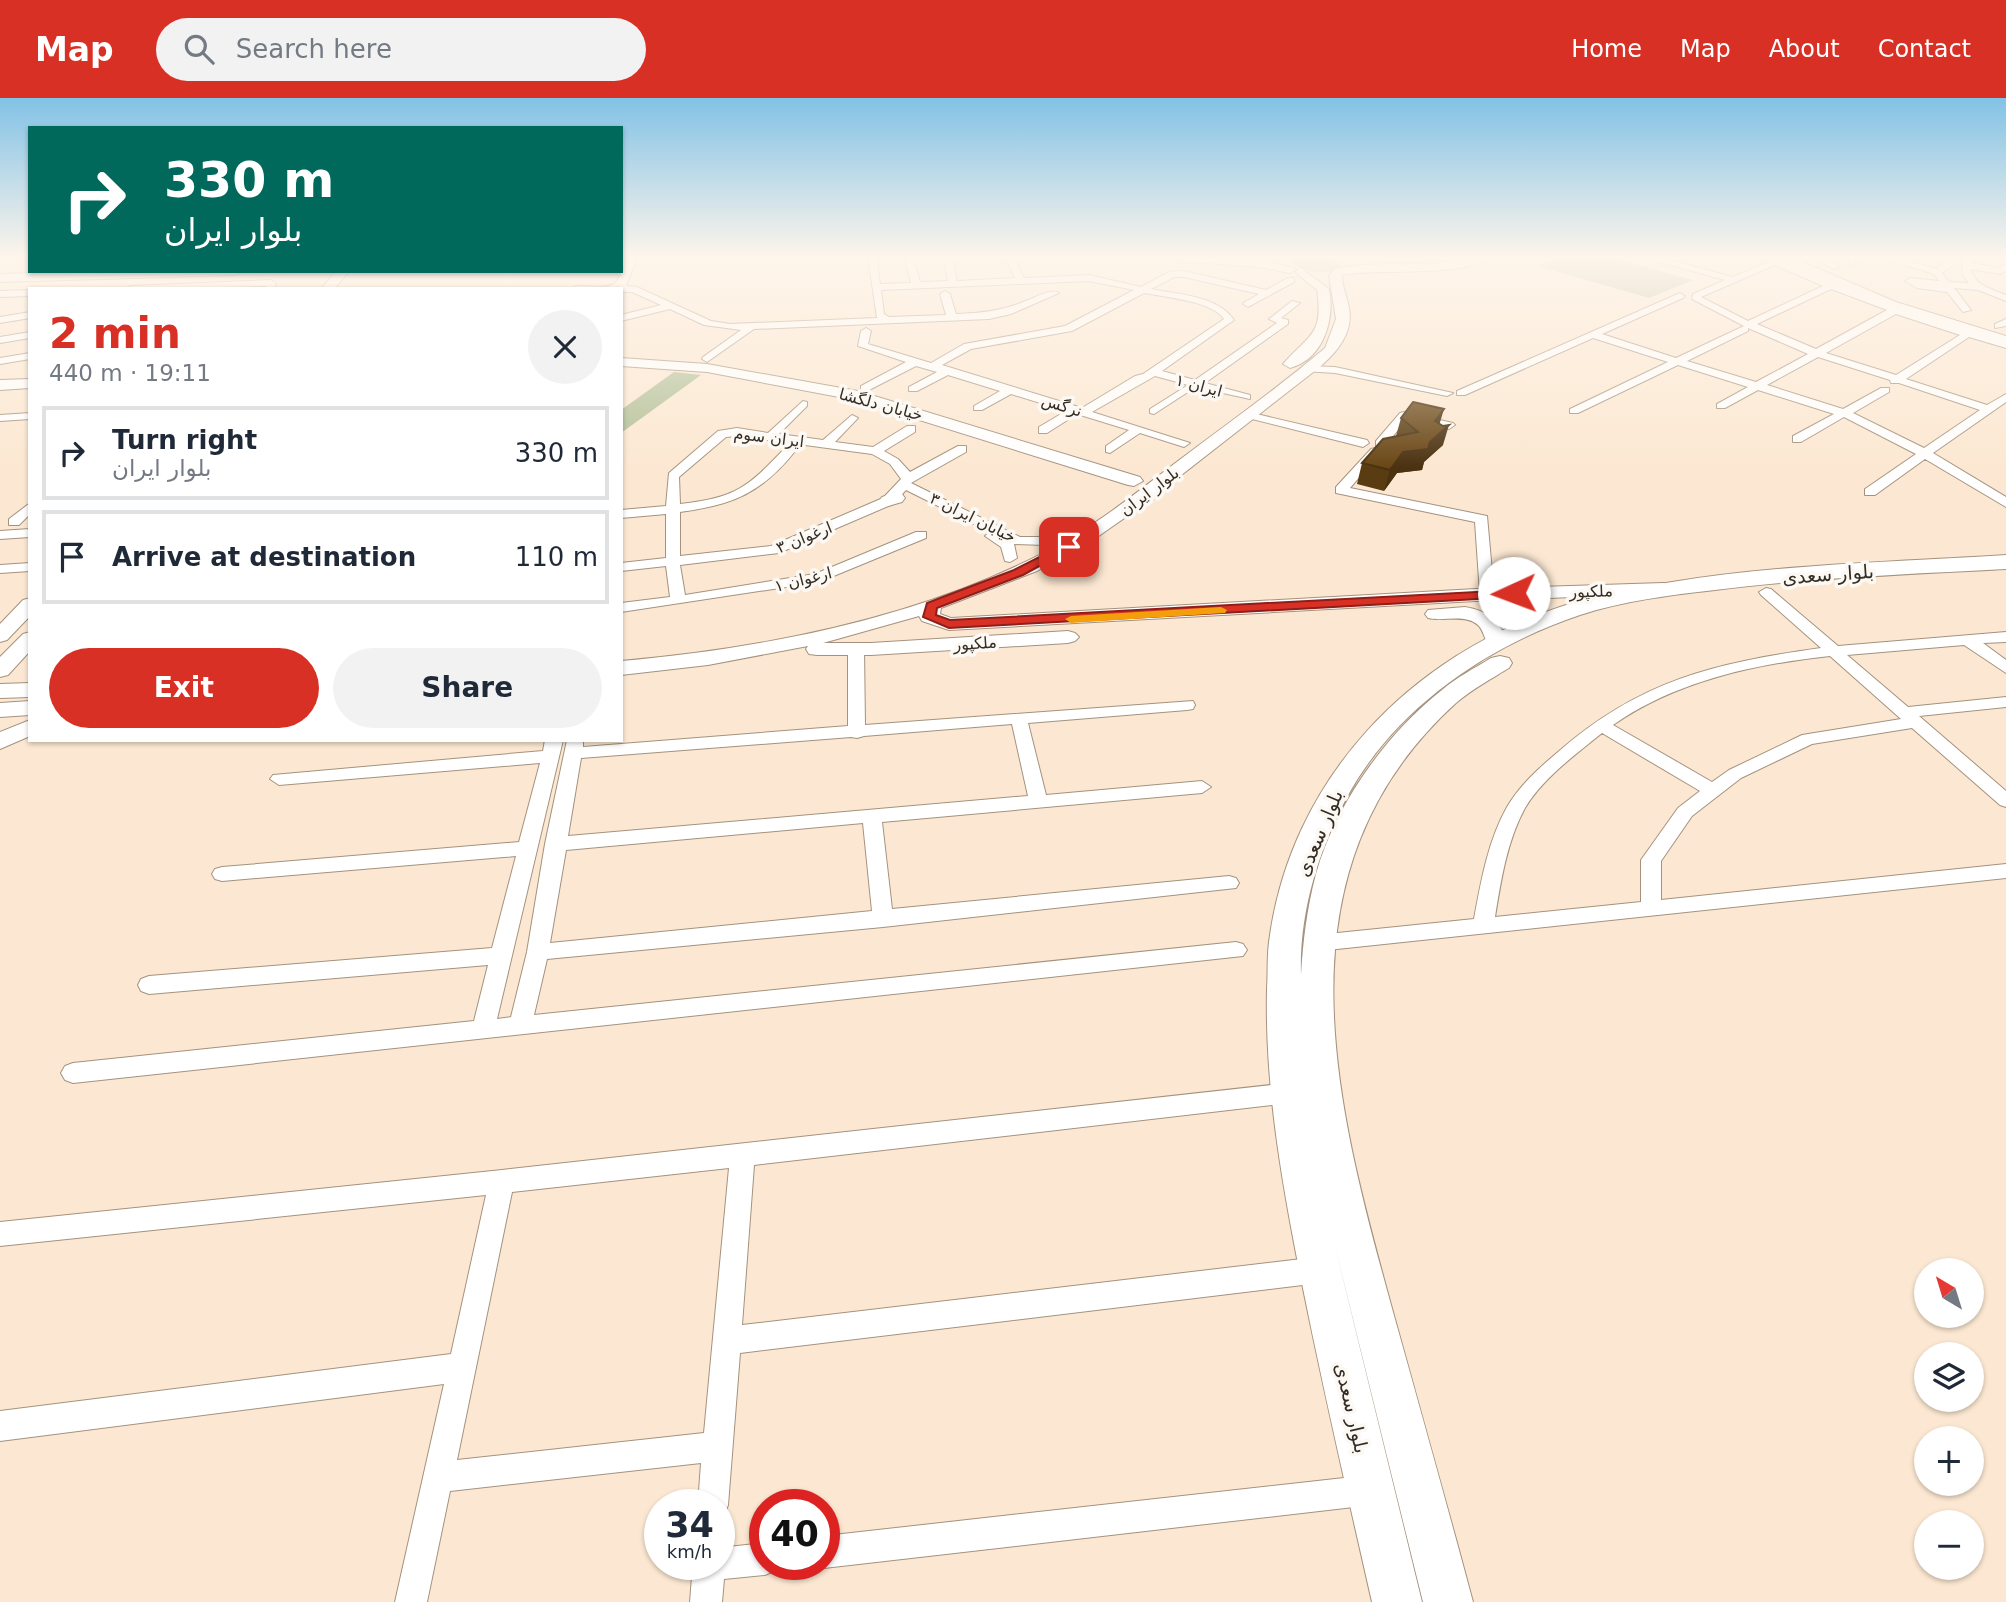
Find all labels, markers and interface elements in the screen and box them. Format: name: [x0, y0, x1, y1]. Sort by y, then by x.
search box: [156, 18, 646, 81]
text: Map: [35, 30, 114, 69]
icon: search: [180, 30, 218, 68]
text: Search here: [236, 34, 392, 64]
text: Home: [1571, 35, 1642, 63]
text: Map: [1680, 35, 1731, 63]
text: About: [1769, 35, 1840, 63]
text: Contact: [1878, 35, 1971, 63]
text: 330 m: [164, 152, 334, 209]
icon: right: [49, 154, 140, 245]
text: بلوار ایران: [164, 211, 302, 249]
text: 2 min: [49, 309, 181, 358]
button: close: [528, 310, 602, 384]
text: 440 m · 19:11: [49, 360, 211, 386]
street label: ایران ۱: [1173, 370, 1224, 402]
street label: خیابان دلگشا: [837, 384, 925, 425]
street label: نرگس: [1039, 390, 1084, 422]
street label: ایران سوم: [733, 424, 805, 452]
text: Turn right: [112, 425, 257, 455]
icon: right: [53, 434, 91, 472]
text: 330 m: [515, 438, 598, 468]
text: بلوار ایران: [112, 455, 211, 481]
street label: بلوار ایران: [1116, 463, 1183, 521]
street label: خیابان ایران ۳: [926, 488, 1019, 547]
pin: [1039, 517, 1099, 577]
street label: ارغوان ۳: [773, 518, 835, 558]
icon: arrive: [1050, 528, 1088, 566]
icon: arrive: [53, 538, 91, 576]
text: Arrive at destination: [112, 542, 416, 572]
text: 110 m: [515, 542, 598, 572]
position arrow: [1477, 556, 1551, 630]
street label: بلوار سعدی: [1781, 560, 1875, 589]
street label: ارغوان ۱: [772, 563, 834, 597]
street label: ملکپور: [1568, 581, 1613, 603]
street label: ملکپور: [952, 633, 997, 656]
button: Exit: [49, 648, 319, 728]
button: Share: [333, 648, 602, 728]
street label: بلوار سعدی: [1291, 786, 1348, 880]
north arrow: [1914, 1258, 1984, 1328]
map controls: [1914, 1258, 1984, 1580]
button: layers: [1914, 1342, 1984, 1412]
street label: بلوار سعدی: [1330, 1361, 1373, 1455]
button: +: [1914, 1426, 1984, 1496]
speed limit sign: 40: [749, 1489, 840, 1580]
text: 34: [665, 1505, 714, 1545]
button: −: [1914, 1510, 1984, 1580]
text: km/h: [667, 1541, 712, 1562]

